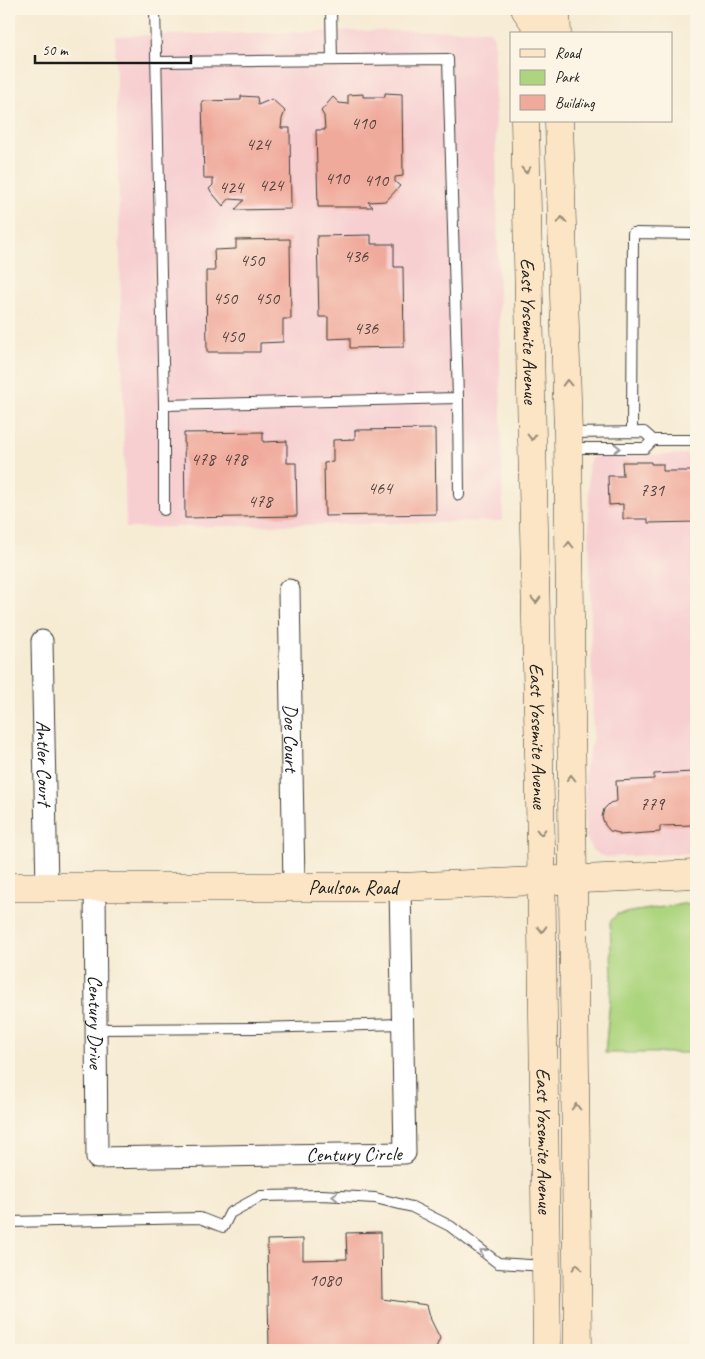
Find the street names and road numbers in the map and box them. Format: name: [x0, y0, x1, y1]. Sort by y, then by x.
street label: East Yosemite Avenue: [515, 258, 543, 406]
street label: East Yosemite Avenue: [524, 663, 552, 810]
street label: Doe Court: [278, 704, 304, 775]
street label: Antler Court: [31, 720, 57, 809]
street label: Paulson Road: [308, 875, 401, 900]
street label: Century Drive: [83, 975, 108, 1070]
street label: East Yosemite Avenue: [531, 1068, 557, 1215]
street label: Century Circle: [306, 1141, 403, 1168]

